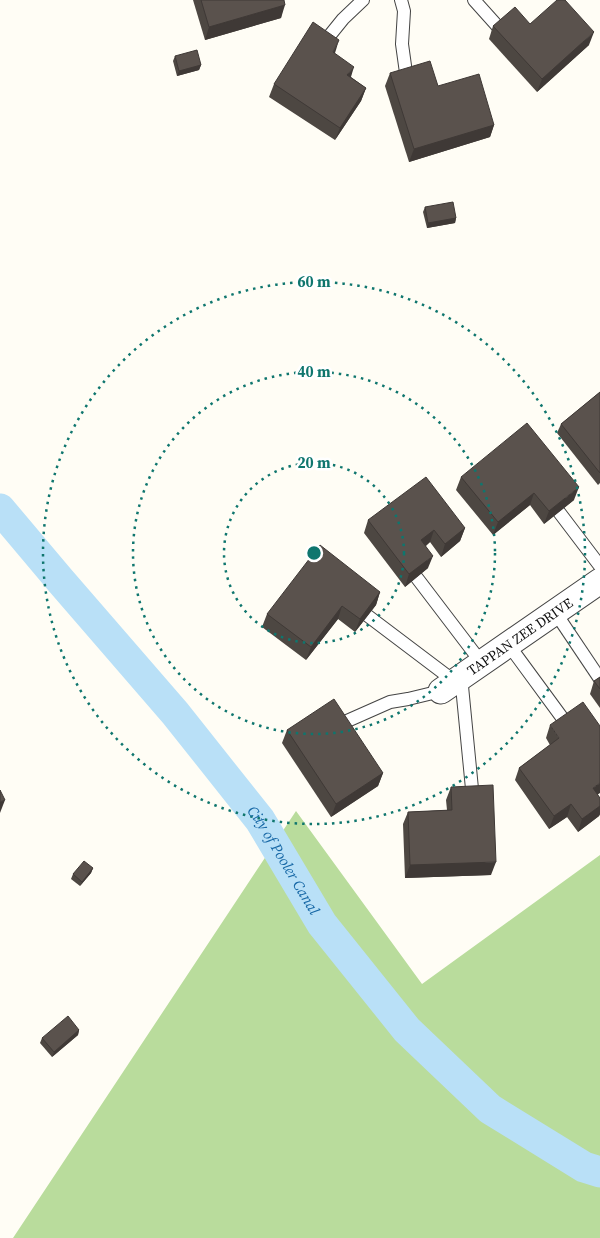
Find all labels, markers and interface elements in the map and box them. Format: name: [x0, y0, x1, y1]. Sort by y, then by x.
text: 60 m: [297, 271, 331, 292]
text: 40 m: [297, 361, 331, 382]
text: 20 m: [297, 452, 331, 473]
centre of rings: [305, 544, 323, 562]
street label: TAPPAN ZEE DRIVE: [463, 593, 577, 680]
water label: City of Pooler Canal: [242, 801, 326, 919]

